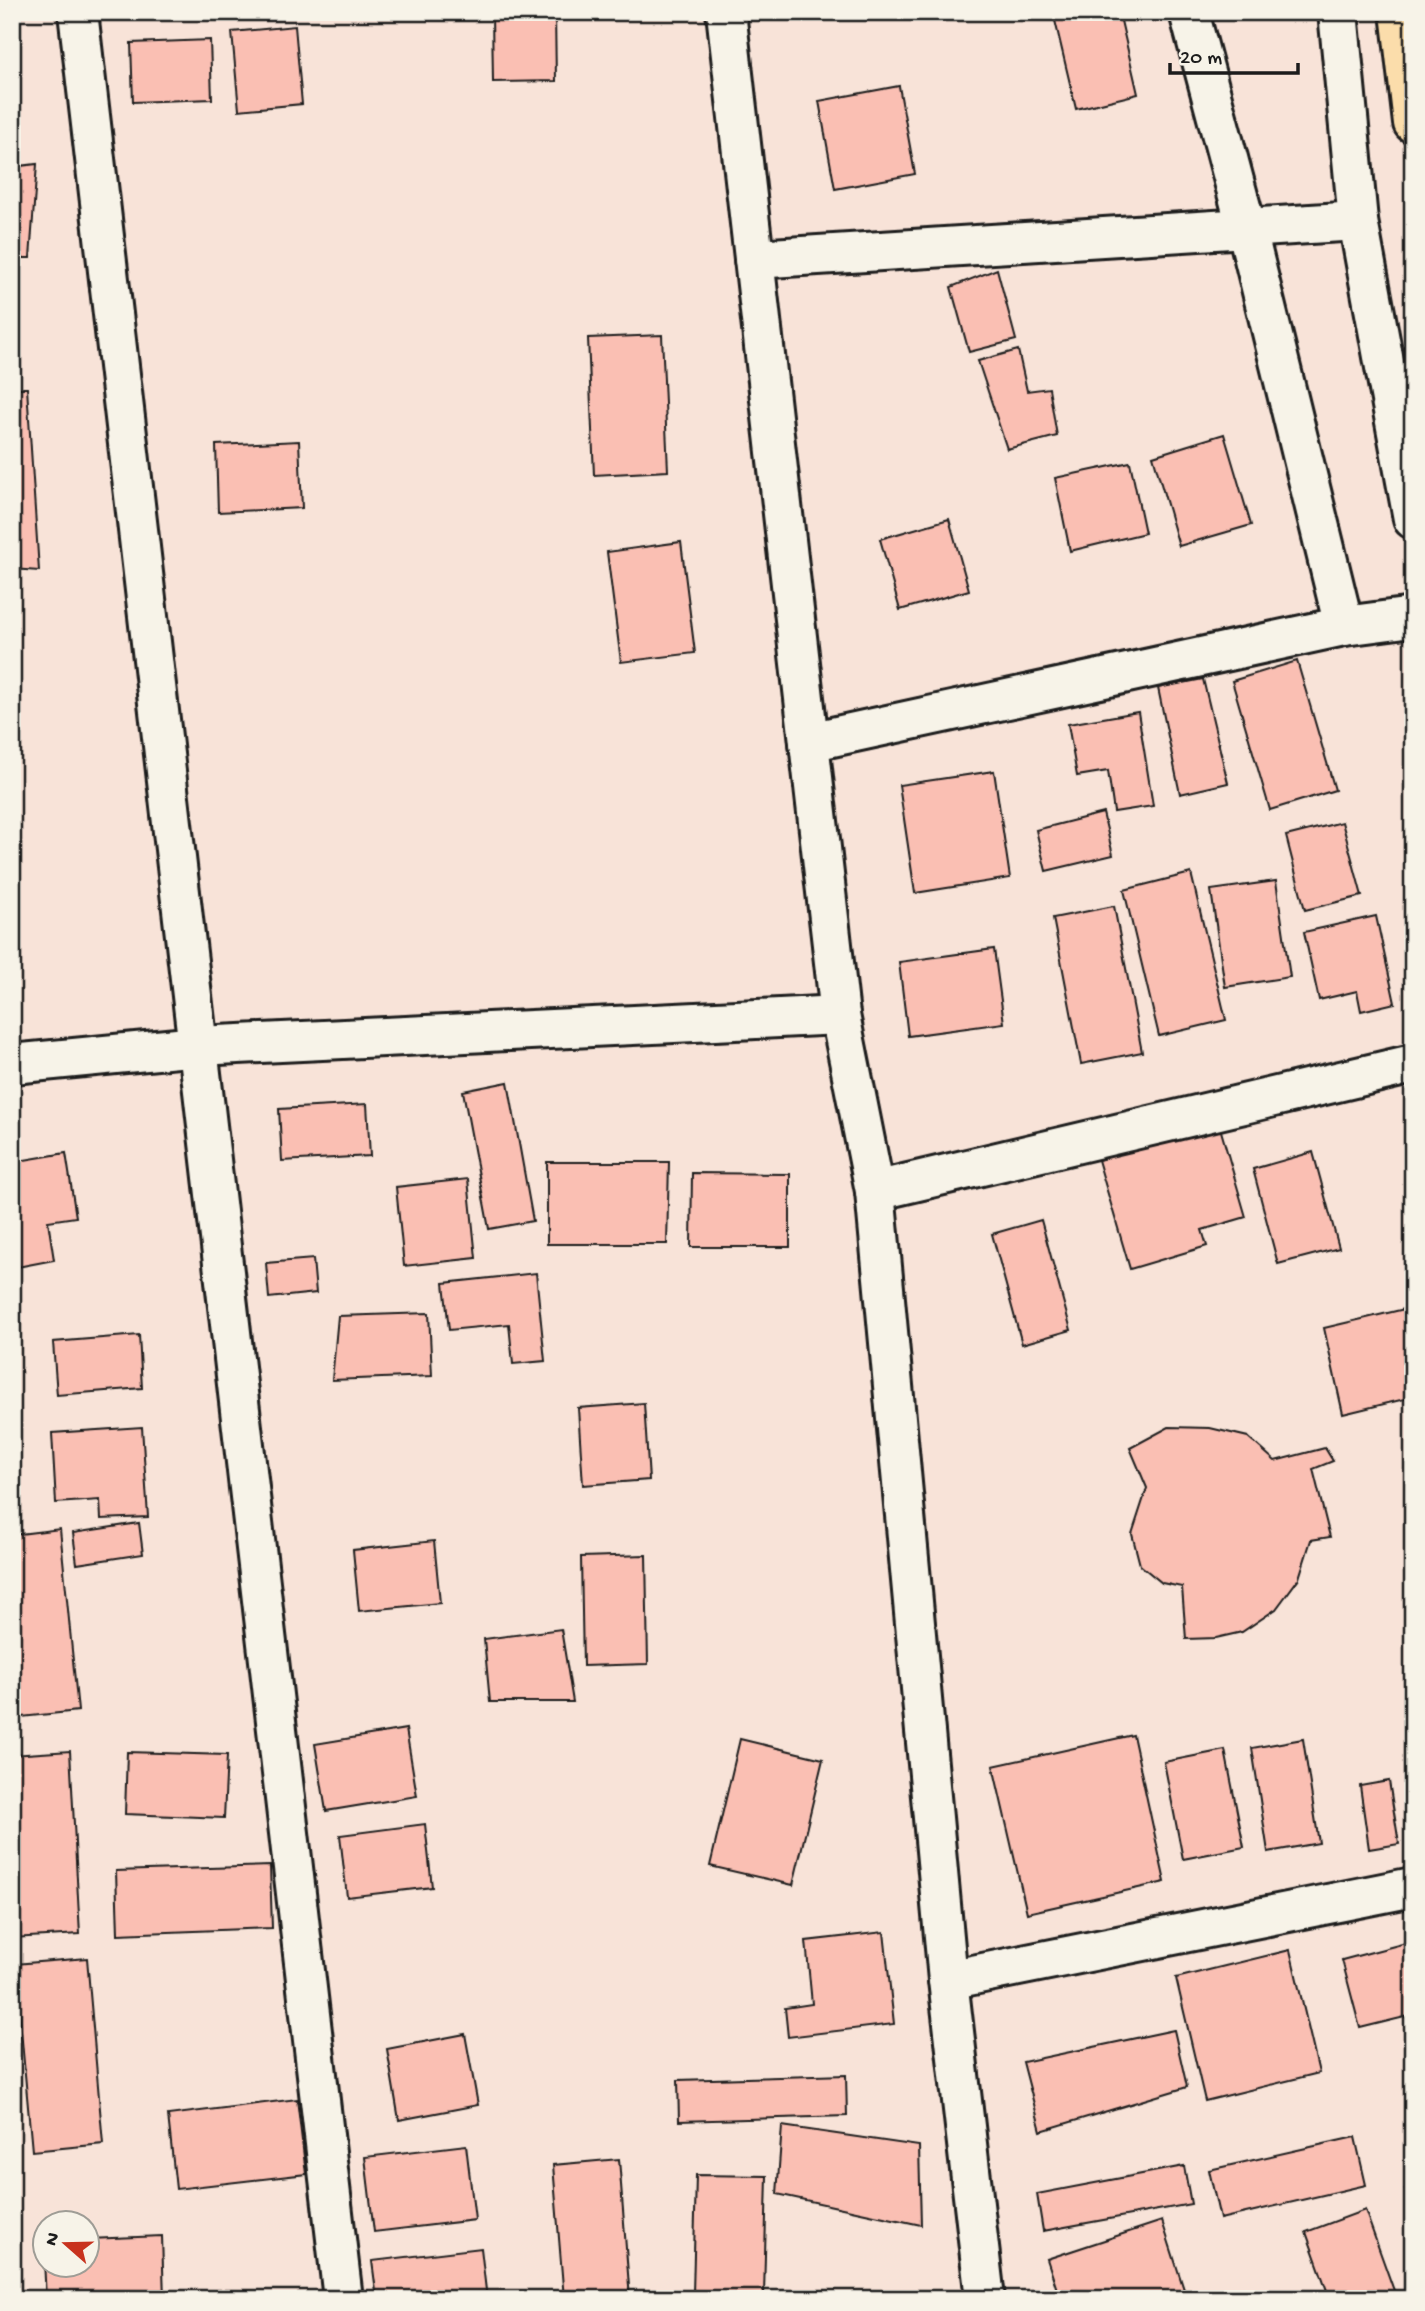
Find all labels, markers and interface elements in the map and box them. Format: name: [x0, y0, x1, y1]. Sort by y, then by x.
scale bar: [1170, 32, 1297, 76]
text: 20 m: [1180, 47, 1222, 72]
north arrow: [32, 2210, 102, 2280]
text: N: [40, 2230, 66, 2249]

